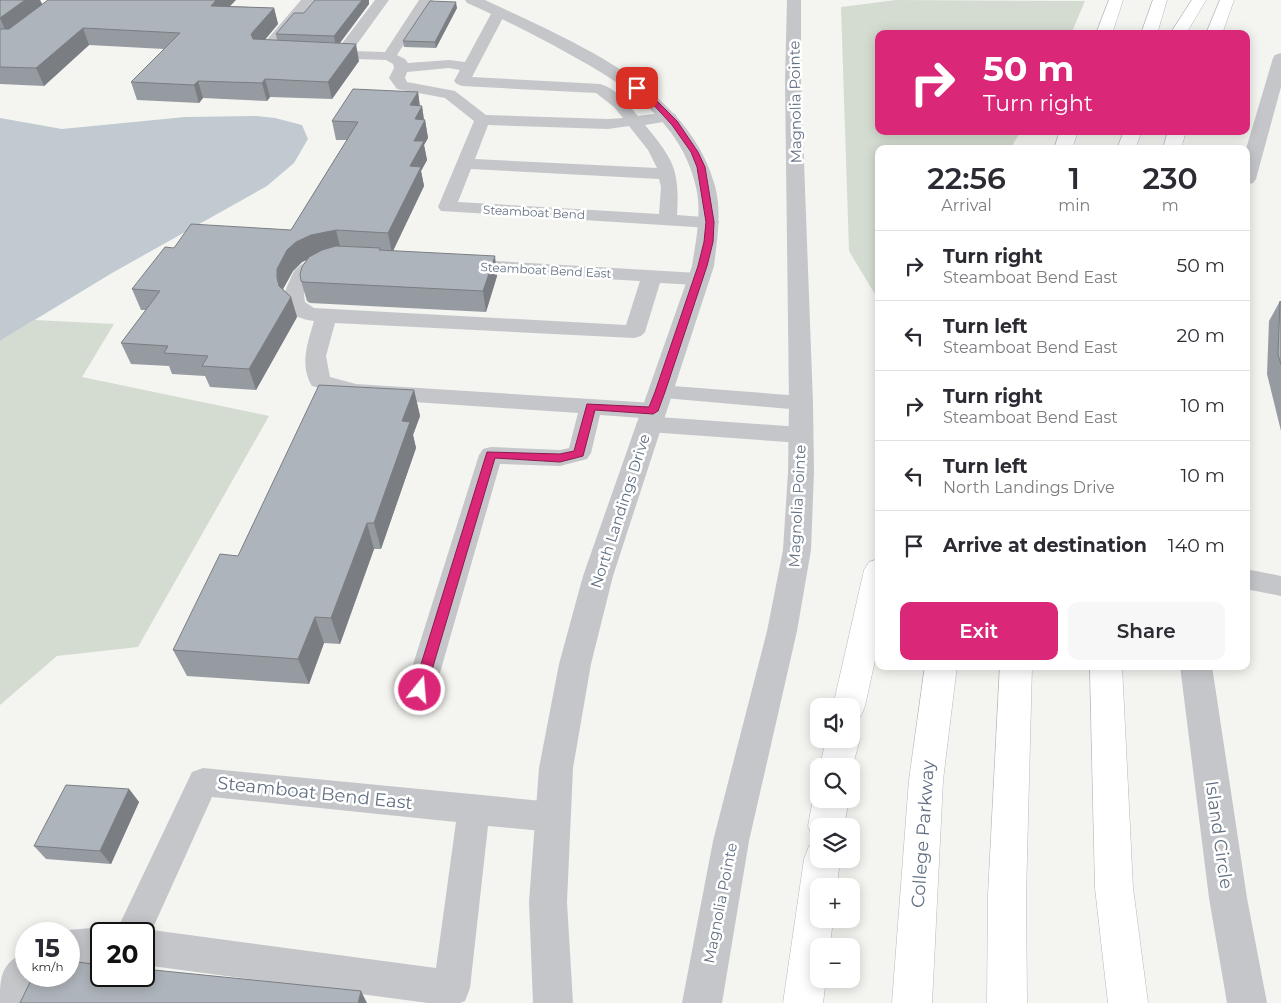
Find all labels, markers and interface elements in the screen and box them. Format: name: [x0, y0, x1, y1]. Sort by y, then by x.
street label: Magnolia Pointe: [784, 40, 806, 164]
text: 50 m: [983, 47, 1074, 90]
icon: right: [900, 50, 965, 115]
pin: [616, 67, 658, 109]
icon: arrive: [623, 74, 651, 102]
text: Turn right: [983, 90, 1093, 117]
text: 22:56: [927, 160, 1006, 197]
text: 1: [1069, 160, 1080, 197]
text: 230: [1143, 160, 1198, 197]
text: Arrival: [941, 196, 992, 215]
text: min: [1058, 196, 1090, 215]
text: m: [1162, 196, 1179, 215]
street label: Steamboat Bend: [483, 202, 585, 222]
text: Turn right: [943, 245, 1043, 268]
icon: right: [900, 252, 928, 280]
text: 50 m: [1177, 254, 1225, 277]
street label: Steamboat Bend East: [480, 259, 612, 281]
text: Steamboat Bend East: [943, 268, 1118, 287]
text: Turn left: [943, 315, 1028, 338]
icon: left: [900, 322, 928, 350]
text: 20 m: [1177, 324, 1225, 347]
text: Steamboat Bend East: [943, 338, 1118, 357]
text: Turn right: [943, 385, 1043, 408]
icon: right: [900, 392, 928, 420]
text: 10 m: [1180, 394, 1225, 417]
text: Steamboat Bend East: [943, 408, 1118, 427]
street label: North Landings Drive: [586, 432, 654, 590]
street label: Magnolia Pointe: [784, 444, 810, 568]
text: Turn left: [943, 455, 1028, 478]
icon: left: [900, 462, 928, 490]
text: 10 m: [1180, 464, 1225, 487]
text: North Landings Drive: [943, 478, 1115, 497]
icon: arrive: [900, 532, 928, 560]
text: Arrive at destination: [943, 534, 1147, 557]
text: 140 m: [1168, 534, 1225, 557]
button: Exit: [900, 602, 1058, 660]
button: Share: [1068, 602, 1225, 660]
position arrow: [393, 663, 445, 715]
map controls: [810, 698, 860, 988]
button: sound: [810, 698, 860, 748]
button: search: [810, 758, 860, 808]
street label: College Parkway: [907, 759, 939, 909]
street label: Steamboat Bend East: [216, 772, 414, 814]
street label: Island Circle: [1201, 779, 1238, 891]
button: layers: [810, 818, 860, 868]
street label: Magnolia Pointe: [699, 841, 741, 965]
button: +: [810, 878, 860, 928]
speed limit sign: 20: [90, 922, 155, 987]
text: 15: [35, 933, 60, 963]
button: −: [810, 938, 860, 988]
text: km/h: [31, 959, 64, 974]

